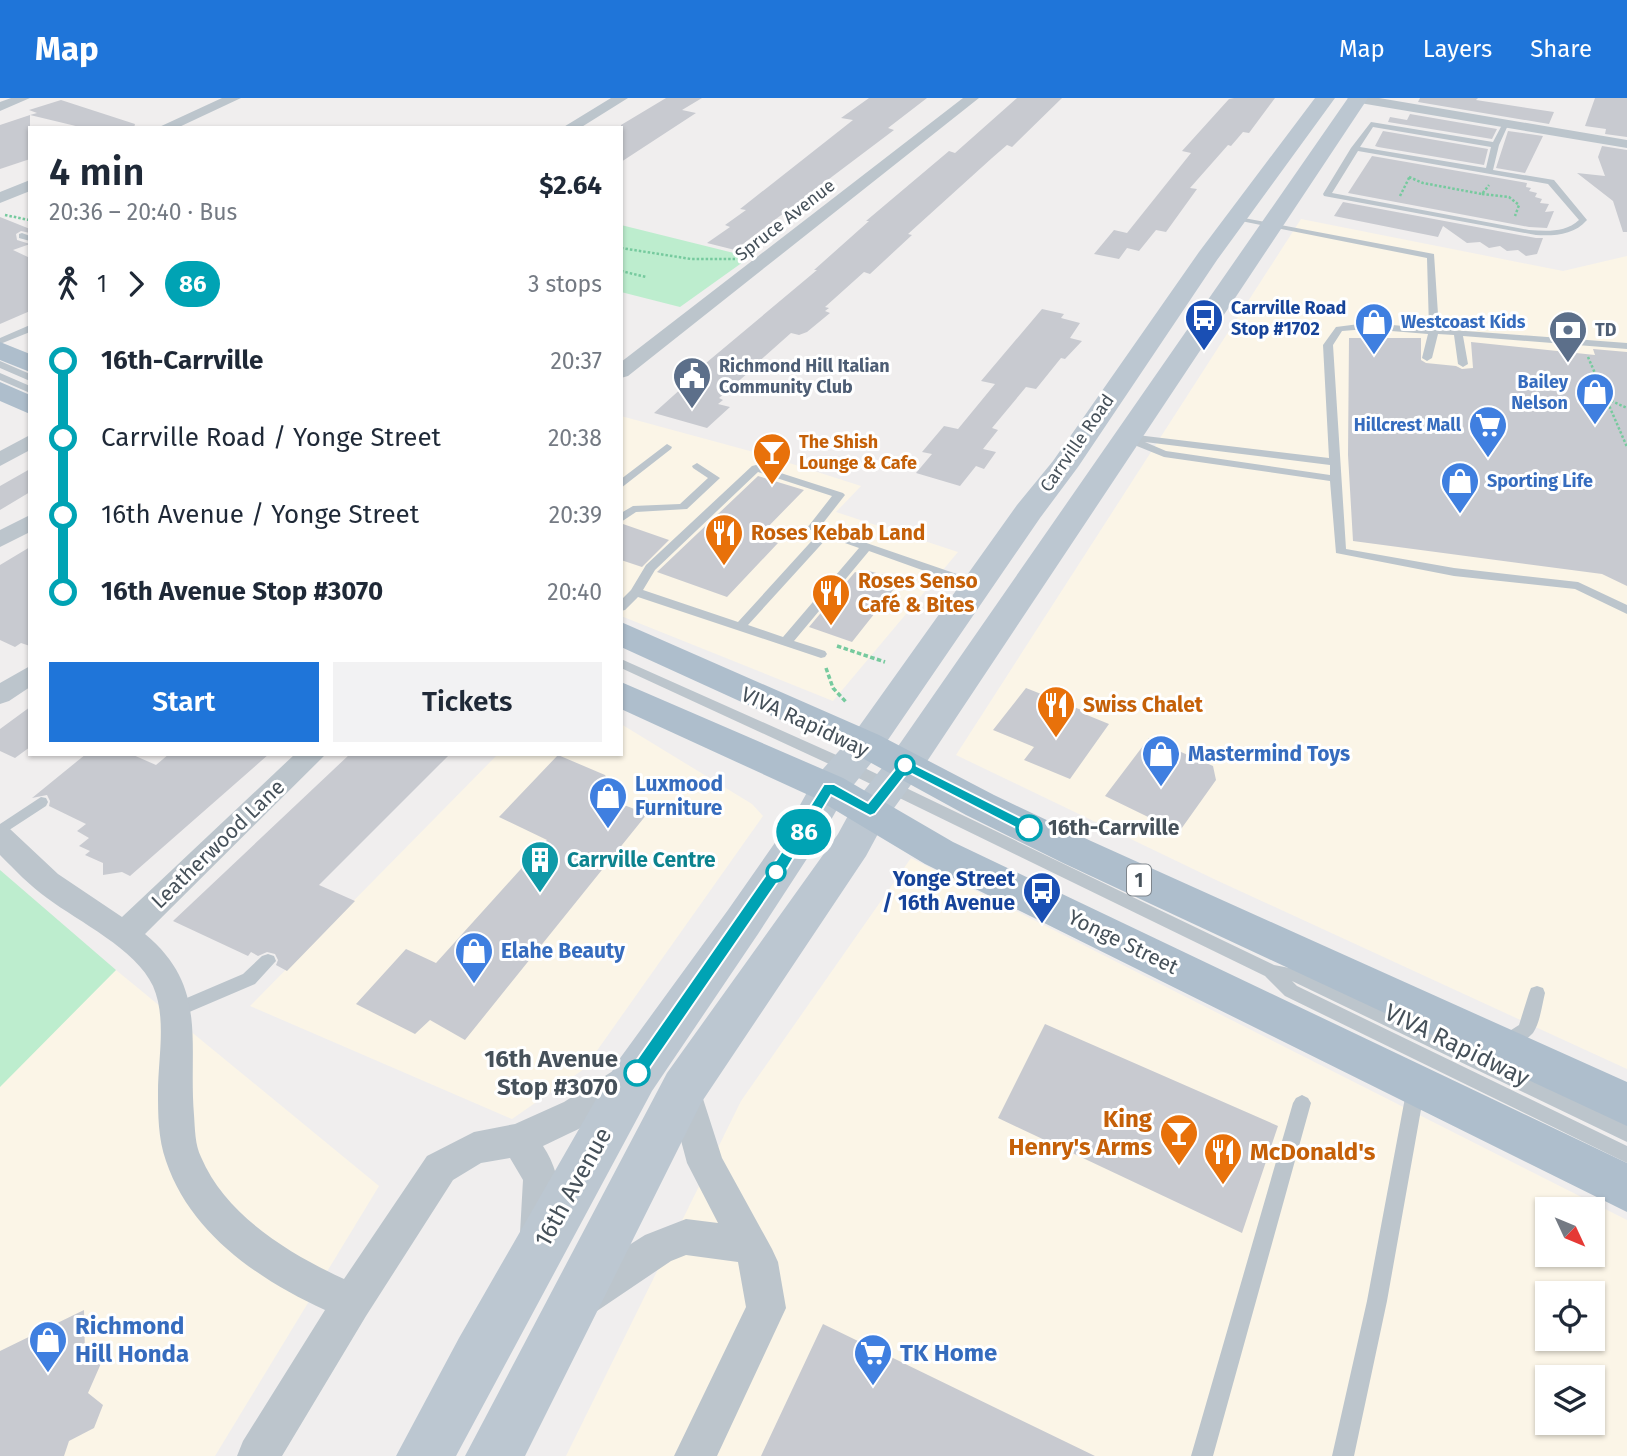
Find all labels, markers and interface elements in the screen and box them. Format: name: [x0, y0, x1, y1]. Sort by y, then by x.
text: Map: [35, 29, 99, 69]
text: Map: [1339, 35, 1385, 63]
text: Layers: [1423, 35, 1492, 63]
text: Share: [1530, 35, 1592, 63]
text: 4 min: [49, 149, 144, 195]
text: $2.64: [539, 170, 602, 201]
street label: Spruce Avenue: [731, 174, 839, 266]
text: 20:36 – 20:40 · Bus: [49, 198, 237, 226]
icon: walk: [49, 265, 87, 303]
icon: forward: [117, 265, 155, 303]
text: 1: [97, 270, 107, 298]
text: 86: [179, 270, 206, 298]
text: 3 stops: [528, 270, 602, 298]
bus stop icon: Carrville Road Stop #1702: [1183, 297, 1225, 352]
place label: Carrville Road Stop #1702: [1231, 297, 1346, 340]
shop icon: Westcoast Kids: [1353, 301, 1395, 356]
bank icon: TD: [1547, 309, 1589, 364]
place label: Westcoast Kids: [1401, 311, 1526, 333]
place label: TD: [1595, 319, 1617, 341]
text: 16th-Carrville: [101, 345, 263, 376]
text: 20:37: [550, 347, 602, 375]
public building icon: Richmond Hill Italian Community Club: [671, 355, 713, 410]
place label: Richmond Hill Italian Community Club: [719, 355, 890, 398]
place label: Bailey Nelson: [1511, 371, 1569, 414]
shop icon: Bailey Nelson: [1574, 371, 1616, 426]
street label: Carrville Road: [1035, 390, 1119, 496]
supermarket icon: Hillcrest Mall: [1467, 404, 1509, 459]
place label: Hillcrest Mall: [1354, 414, 1462, 436]
text: Carrville Road / Yonge Street: [101, 422, 441, 453]
text: 20:38: [548, 424, 602, 452]
bar icon: The Shish Lounge & Cafe: [751, 431, 793, 486]
place label: The Shish Lounge & Cafe: [799, 431, 917, 474]
shop icon: Sporting Life: [1439, 460, 1481, 515]
place label: Sporting Life: [1487, 470, 1593, 492]
text: 16th Avenue / Yonge Street: [101, 499, 419, 530]
text: 20:39: [549, 501, 602, 529]
restaurant icon: Roses Kebab Land: [703, 512, 745, 567]
place label: Roses Kebab Land: [751, 520, 925, 546]
place label: Roses Senso Café & Bites: [858, 568, 978, 618]
restaurant icon: Roses Senso Café & Bites: [810, 572, 852, 627]
text: 16th Avenue Stop #3070: [101, 576, 383, 607]
text: 20:40: [547, 578, 602, 606]
button: Start: [49, 662, 319, 742]
button: Tickets: [333, 662, 602, 742]
street label: VIVA Rapidway: [737, 681, 874, 763]
restaurant icon: Swiss Chalet: [1035, 684, 1077, 739]
place label: Swiss Chalet: [1083, 692, 1204, 718]
shop icon: Mastermind Toys: [1140, 733, 1182, 788]
place label: Mastermind Toys: [1188, 741, 1350, 767]
unlabelled marker: [895, 755, 915, 775]
place label: Luxmood Furniture: [635, 771, 723, 821]
street label: Leatherwood Lane: [146, 774, 290, 914]
shop icon: Luxmood Furniture: [587, 775, 629, 830]
line badge: 86: [772, 809, 836, 855]
marker: 16th-Carrville: [1016, 815, 1042, 841]
place label: 16th-Carrville: [1048, 815, 1180, 841]
text: 86: [790, 818, 818, 846]
building icon: Carrville Centre: [519, 839, 561, 894]
place label: Carrville Centre: [567, 847, 716, 873]
unlabelled marker: [766, 862, 786, 882]
road number: 1: [1127, 864, 1151, 895]
place label: Yonge Street / 16th Avenue: [882, 866, 1016, 916]
bus stop icon: Yonge Street / 16th Avenue: [1021, 870, 1063, 925]
street label: Yonge Street: [1064, 904, 1183, 980]
shop icon: Elahe Beauty: [453, 930, 495, 985]
place label: Elahe Beauty: [501, 938, 625, 964]
street label: VIVA Rapidway: [1380, 998, 1534, 1092]
place label: 16th Avenue Stop #3070: [484, 1045, 618, 1101]
marker: 16th Avenue Stop #3070: [624, 1060, 650, 1086]
place label: King Henry's Arms: [1008, 1105, 1153, 1161]
bar icon: King Henry's Arms: [1158, 1112, 1200, 1167]
street label: 16th Avenue: [529, 1123, 617, 1251]
restaurant icon: McDonald's: [1202, 1131, 1244, 1186]
place label: McDonald's: [1250, 1138, 1376, 1166]
north arrow: [1535, 1197, 1605, 1267]
map controls: [1535, 1197, 1605, 1435]
button: locate: [1535, 1281, 1605, 1351]
place label: Richmond Hill Honda: [75, 1312, 189, 1368]
shop icon: Richmond Hill Honda: [27, 1319, 69, 1374]
supermarket icon: TK Home: [852, 1332, 894, 1387]
place label: TK Home: [900, 1339, 997, 1367]
button: layers: [1535, 1365, 1605, 1435]

